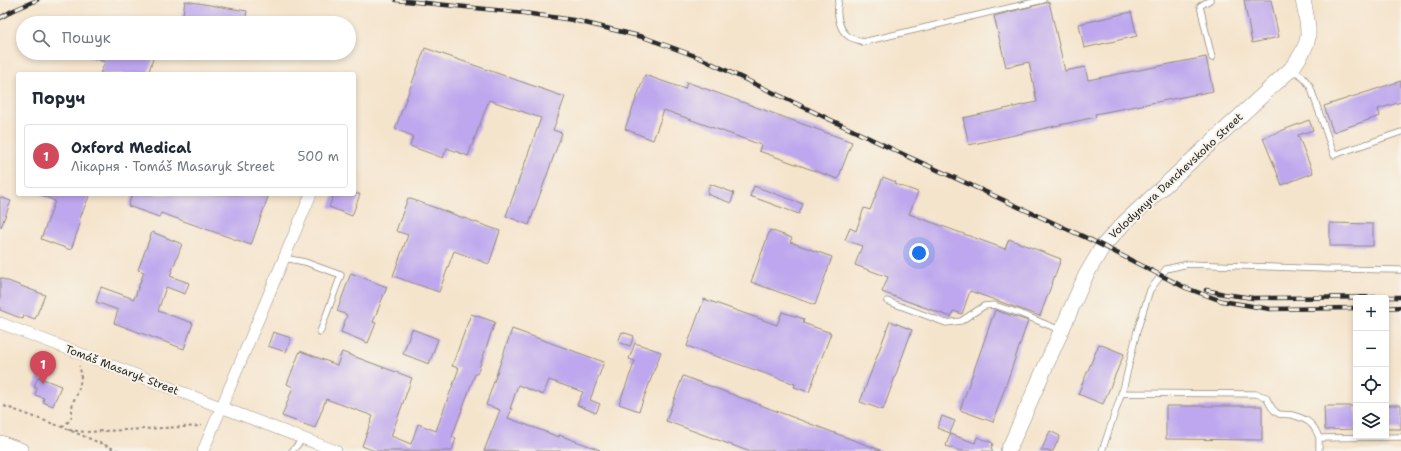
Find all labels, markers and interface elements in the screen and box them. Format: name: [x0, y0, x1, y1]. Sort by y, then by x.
search box: [16, 16, 356, 60]
icon: search: [30, 27, 52, 49]
text: Пошук: [62, 28, 111, 48]
text: Поруч: [32, 87, 85, 109]
street label: Volodymyra Danchevskoho Street: [1106, 110, 1246, 242]
text: Oxford Medical: [71, 138, 192, 158]
text: 1: [43, 148, 49, 165]
text: 500 m: [297, 148, 339, 165]
text: Лікарня · Tomáš Masaryk Street: [71, 158, 275, 175]
your location: [909, 243, 929, 263]
map controls: [1353, 295, 1389, 439]
button: +: [1353, 295, 1389, 331]
button: −: [1353, 331, 1389, 367]
street label: Tomáš Masaryk Street: [63, 341, 181, 399]
pin: 1: [30, 351, 56, 384]
button: locate: [1353, 367, 1389, 403]
button: layers: [1353, 403, 1389, 439]

